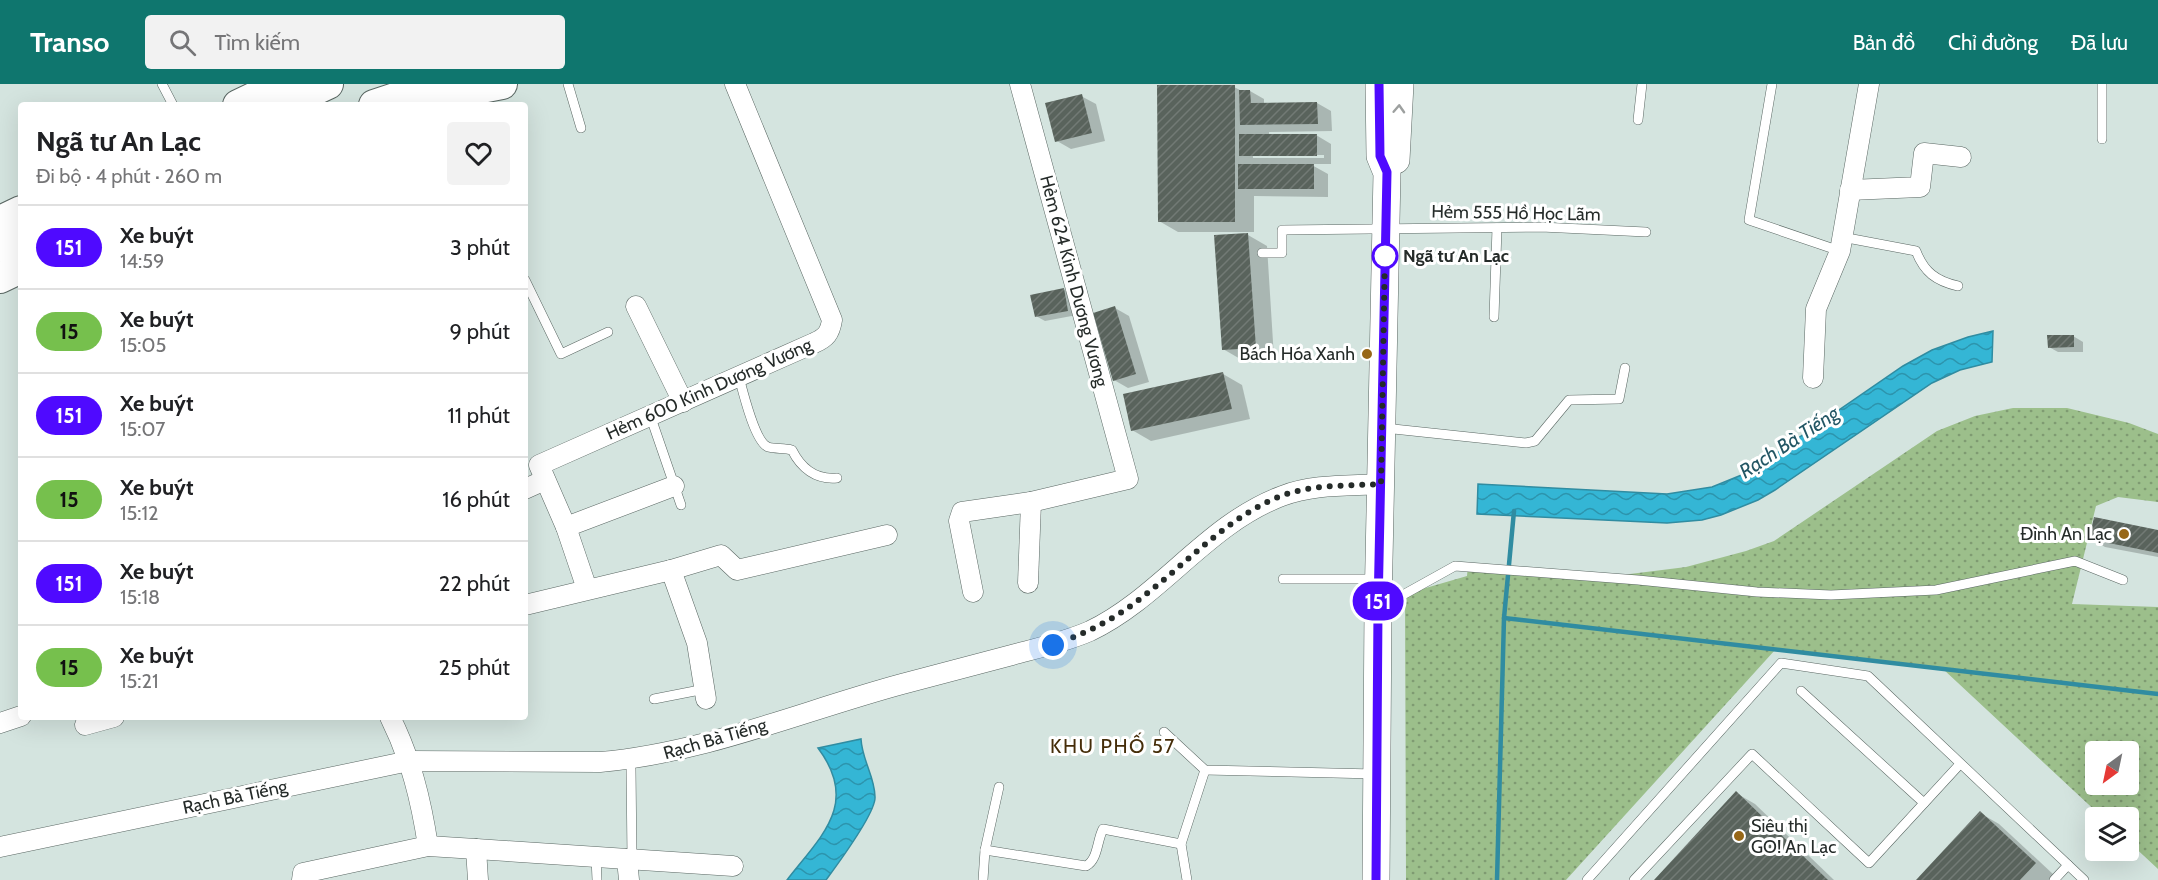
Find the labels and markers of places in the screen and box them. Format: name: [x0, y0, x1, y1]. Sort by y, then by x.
marker: Ngã tư An Lạc: [1372, 243, 1398, 269]
place label: Ngã tư An Lạc: [1403, 245, 1509, 267]
place label: Bách Hóa Xanh: [1239, 343, 1355, 365]
marker: Bách Hóa Xanh: [1360, 347, 1374, 361]
place label: Đình An Lạc: [2020, 523, 2112, 545]
marker: Đình An Lạc: [2117, 527, 2131, 541]
place label: Siêu thị GO! An Lạc: [1751, 815, 1836, 858]
marker: Siêu thị GO! An Lạc: [1732, 829, 1746, 843]

